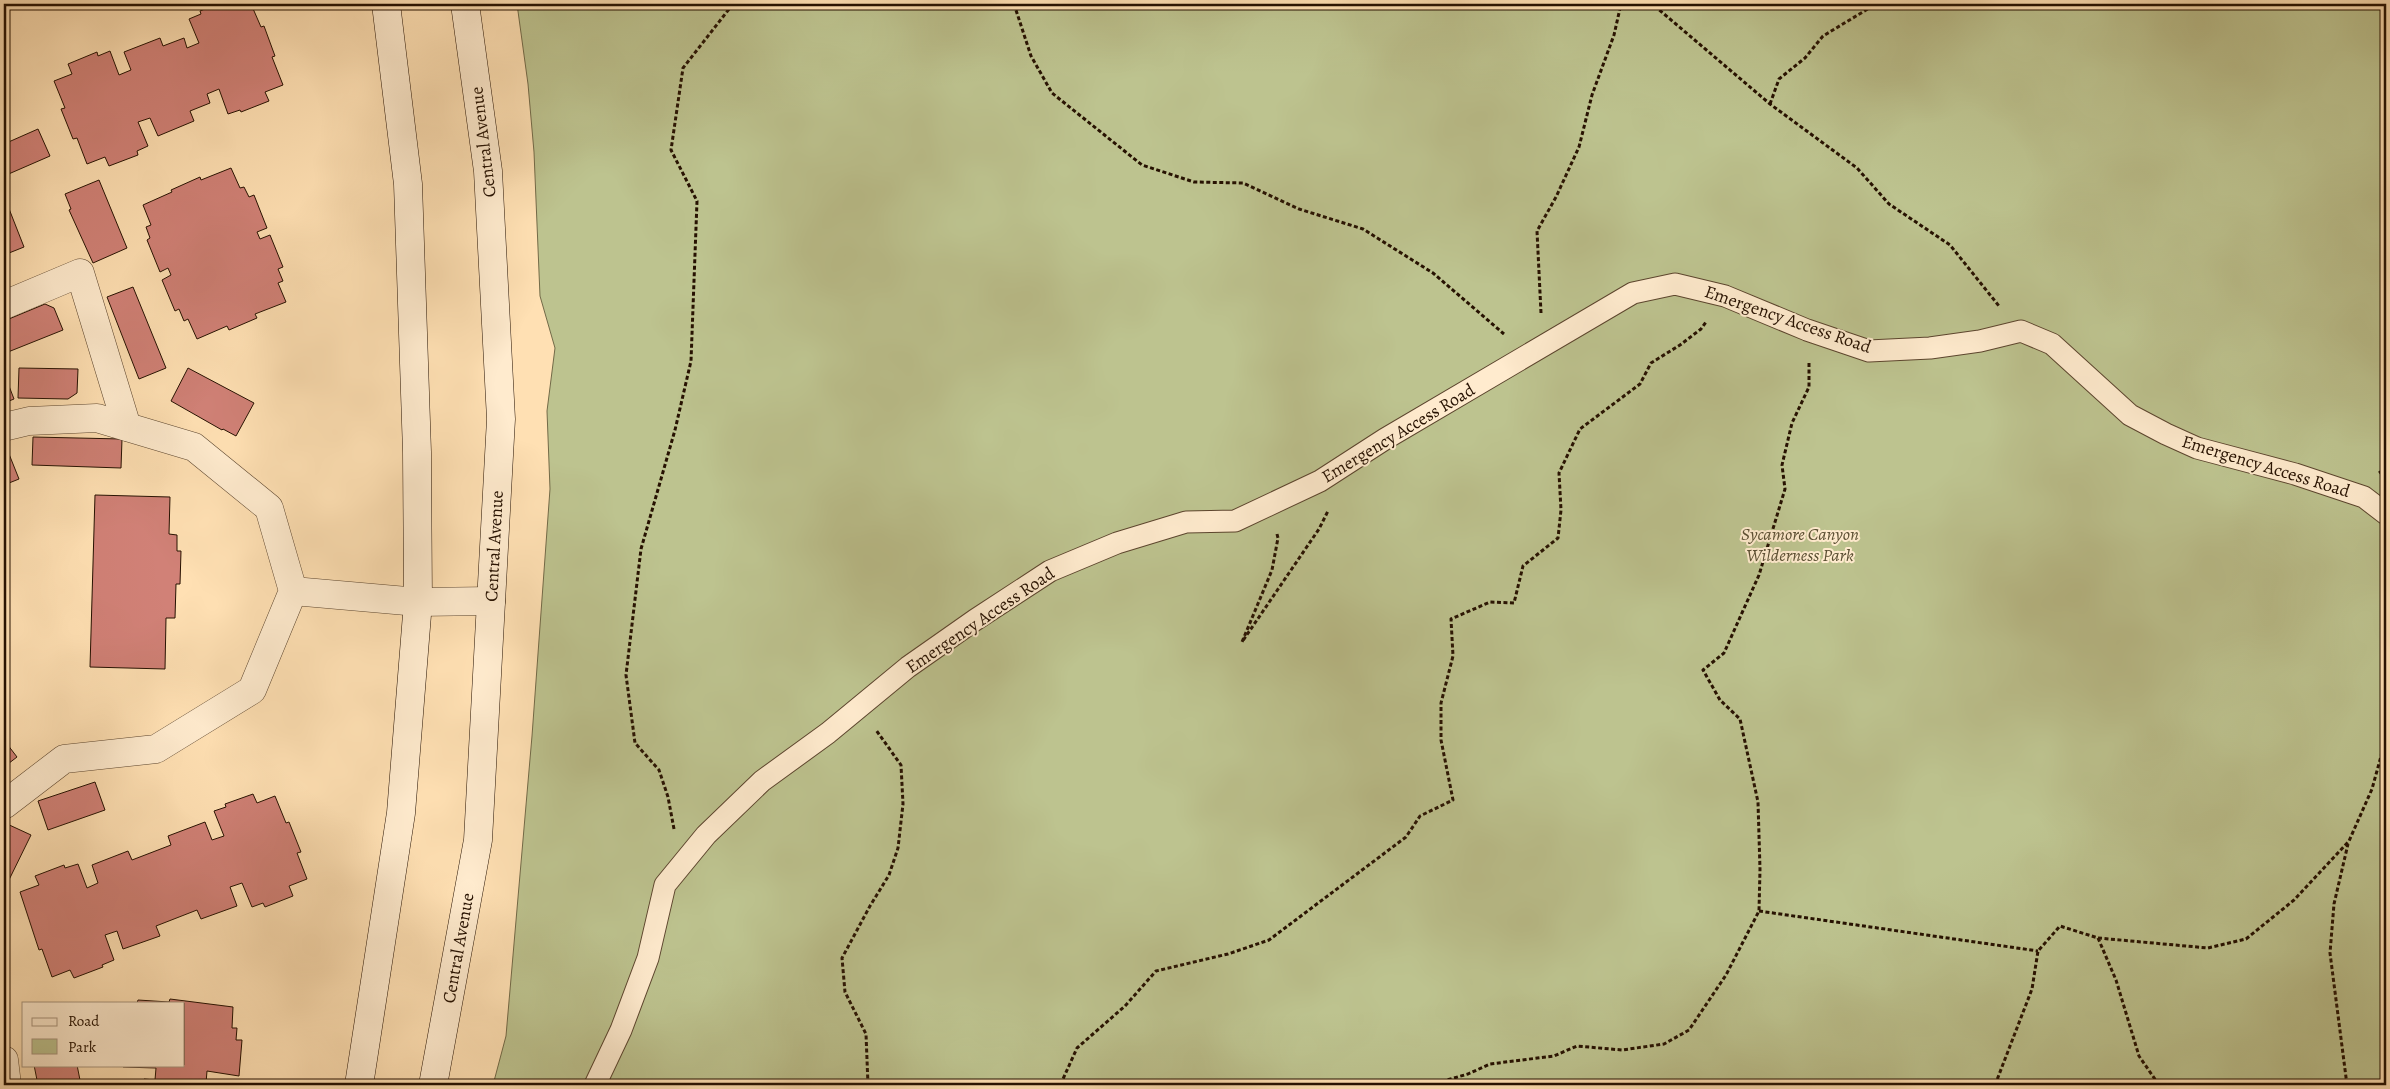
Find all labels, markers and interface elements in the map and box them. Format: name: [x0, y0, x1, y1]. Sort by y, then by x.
street label: Central Avenue: [464, 85, 502, 199]
street label: Emergency Access Road: [1701, 279, 1875, 359]
street label: Emergency Access Road: [1317, 378, 1479, 488]
street label: Emergency Access Road: [2179, 429, 2353, 503]
street label: Central Avenue: [479, 490, 509, 602]
park label: Sycamore Canyon Wilderness Park: [1741, 522, 1859, 567]
street label: Emergency Access Road: [901, 561, 1059, 679]
street label: Central Avenue: [437, 891, 479, 1005]
legend: [22, 1002, 185, 1066]
text: Road: [68, 1011, 100, 1031]
text: Park: [68, 1037, 97, 1057]

